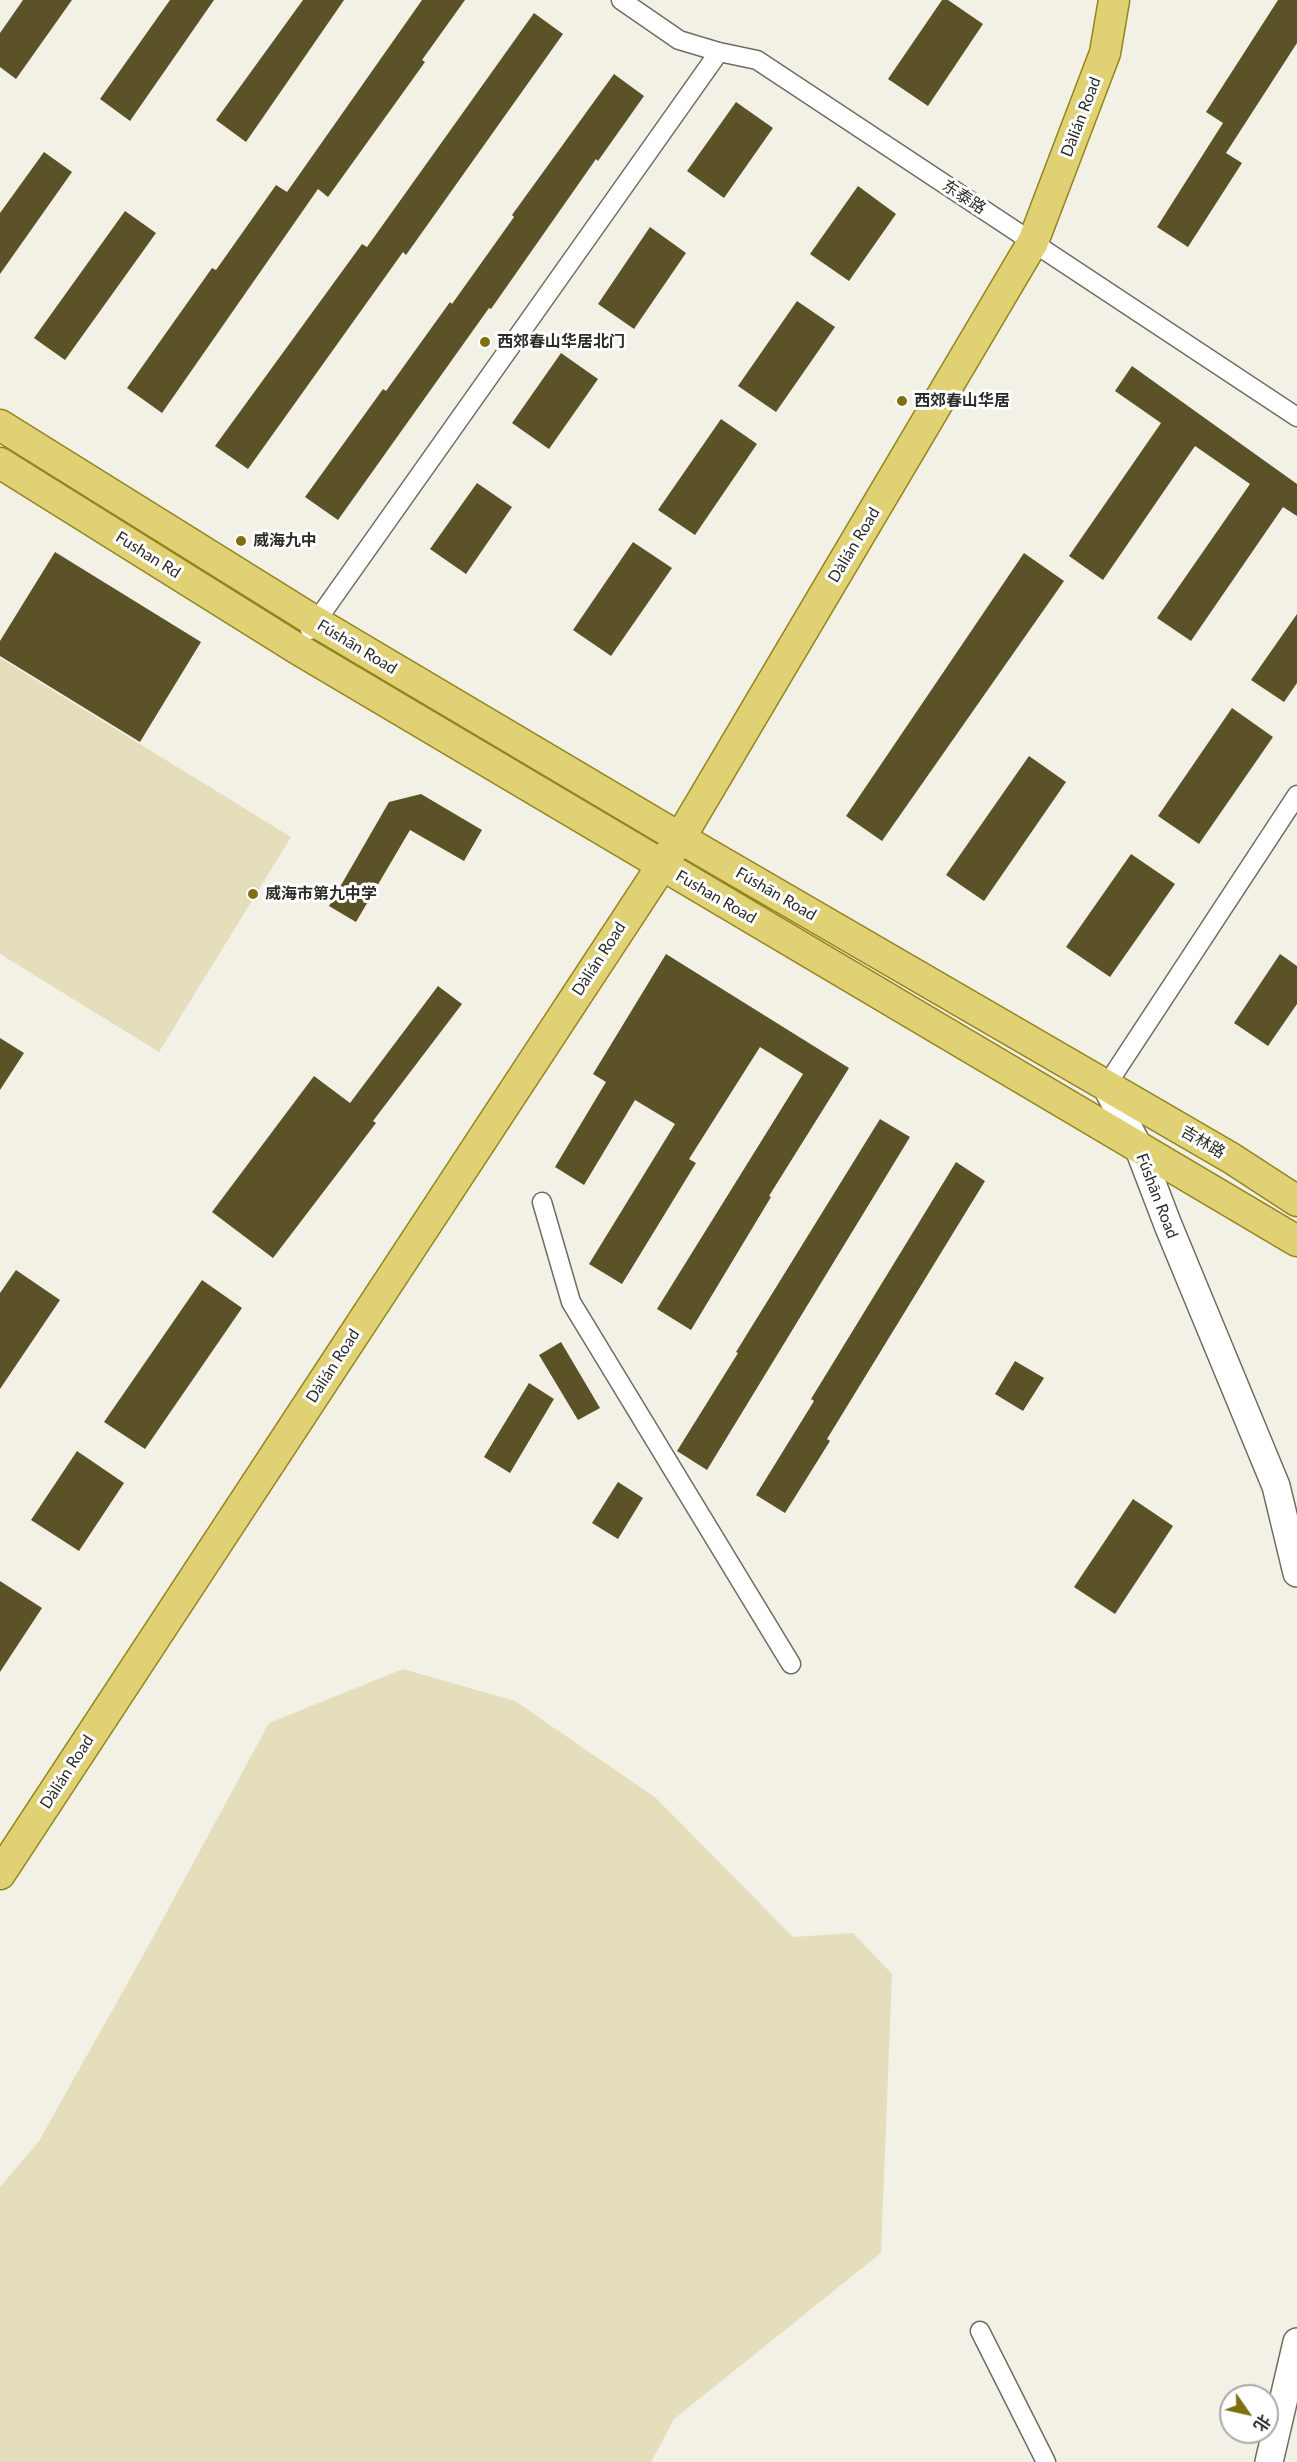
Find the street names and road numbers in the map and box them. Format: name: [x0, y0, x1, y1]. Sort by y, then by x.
street label: Dàlián Road: [1057, 74, 1105, 160]
street label: 东泰路: [939, 176, 989, 218]
street label: Dàlián Road: [824, 504, 884, 586]
street label: Fushan Rd: [112, 528, 184, 582]
street label: Fúshān Road: [314, 616, 400, 678]
street label: Fúshān Road: [732, 863, 820, 925]
street label: Fushan Road: [672, 866, 760, 928]
street label: Dàlián Road: [568, 919, 630, 999]
street label: 吉林路: [1177, 1122, 1229, 1162]
street label: Fúshān Road: [1132, 1151, 1182, 1241]
street label: Dàlián Road: [302, 1326, 364, 1406]
street label: Dàlián Road: [36, 1732, 98, 1812]

